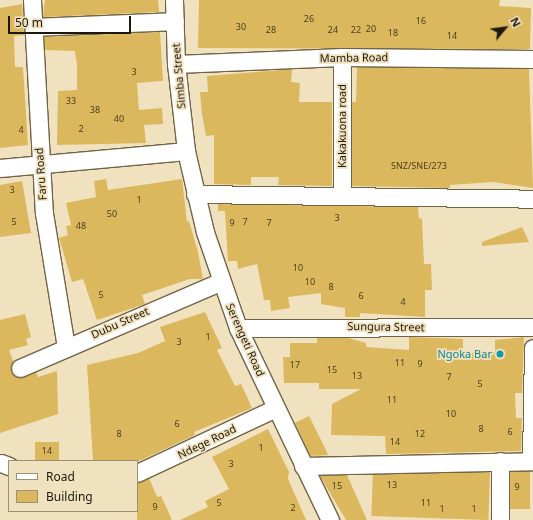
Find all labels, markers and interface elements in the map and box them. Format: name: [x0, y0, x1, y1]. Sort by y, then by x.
scale bar: [10, 8, 133, 34]
north arrow: [485, 8, 525, 48]
text: 50 m: [15, 14, 43, 31]
house number: 26: [304, 14, 314, 24]
text: N: [507, 14, 525, 29]
house number: 16: [416, 16, 426, 26]
house number: 30: [236, 22, 246, 32]
house number: 20: [366, 24, 376, 34]
house number: 28: [266, 25, 276, 35]
house number: 24: [328, 25, 338, 35]
house number: 22: [351, 25, 361, 35]
house number: 18: [388, 28, 398, 38]
house number: 14: [447, 31, 457, 41]
street label: Simba Street: [170, 43, 188, 109]
street label: Mamba Road: [320, 51, 388, 65]
house number: 3: [131, 67, 137, 77]
street label: Kakakuona road: [335, 84, 349, 168]
house number: 33: [66, 96, 76, 106]
house number: 38: [90, 105, 100, 115]
house number: 40: [114, 114, 124, 124]
house number: 2: [78, 124, 84, 134]
house number: 4: [18, 125, 24, 135]
street label: Faru Road: [33, 147, 49, 201]
house number: SNZ/SNE/273: [391, 161, 447, 171]
house number: 3: [9, 185, 15, 195]
house number: 1: [136, 195, 142, 205]
house number: 50: [107, 209, 117, 219]
house number: 3: [334, 213, 340, 223]
house number: 5: [11, 217, 17, 227]
house number: 7: [242, 217, 248, 227]
house number: 9: [229, 218, 235, 228]
house number: 7: [266, 218, 272, 228]
house number: 48: [76, 221, 86, 231]
house number: 10: [293, 263, 303, 273]
house number: 10: [305, 277, 315, 287]
house number: 8: [328, 282, 334, 292]
house number: 5: [98, 290, 104, 300]
house number: 6: [358, 291, 364, 301]
house number: 4: [400, 297, 406, 307]
street label: Serengeti Road: [223, 301, 267, 379]
street label: Dubu Street: [89, 304, 151, 342]
street label: Sungura Street: [347, 320, 425, 334]
house number: 1: [205, 332, 211, 342]
house number: 3: [176, 337, 182, 347]
place label: Ngoka Bar: [437, 347, 492, 361]
marker: Ngoka Bar: [495, 349, 505, 359]
house number: 11: [395, 358, 405, 368]
house number: 9: [417, 359, 423, 369]
house number: 17: [290, 360, 300, 370]
house number: 15: [327, 365, 337, 375]
house number: 13: [352, 371, 362, 381]
house number: 7: [446, 372, 452, 382]
house number: 5: [477, 379, 483, 389]
house number: 11: [387, 395, 397, 405]
house number: 10: [446, 409, 456, 419]
house number: 6: [174, 419, 180, 429]
street label: Ndege Road: [176, 422, 238, 462]
house number: 8: [478, 424, 484, 434]
house number: 6: [507, 427, 513, 437]
house number: 8: [116, 429, 122, 439]
house number: 12: [415, 429, 425, 439]
house number: 14: [390, 437, 400, 447]
house number: 1: [258, 443, 264, 453]
house number: 14: [42, 446, 52, 456]
house number: 3: [228, 459, 234, 469]
legend: [8, 460, 138, 512]
text: Road: [46, 468, 75, 485]
house number: 13: [387, 480, 397, 490]
house number: 15: [332, 481, 342, 491]
house number: 9: [514, 482, 520, 492]
text: Building: [46, 488, 93, 505]
house number: 5: [216, 498, 222, 508]
house number: 11: [421, 498, 431, 508]
house number: 9: [152, 502, 158, 512]
house number: 2: [290, 503, 296, 513]
house number: 1: [439, 504, 445, 514]
house number: 1: [471, 504, 477, 514]

